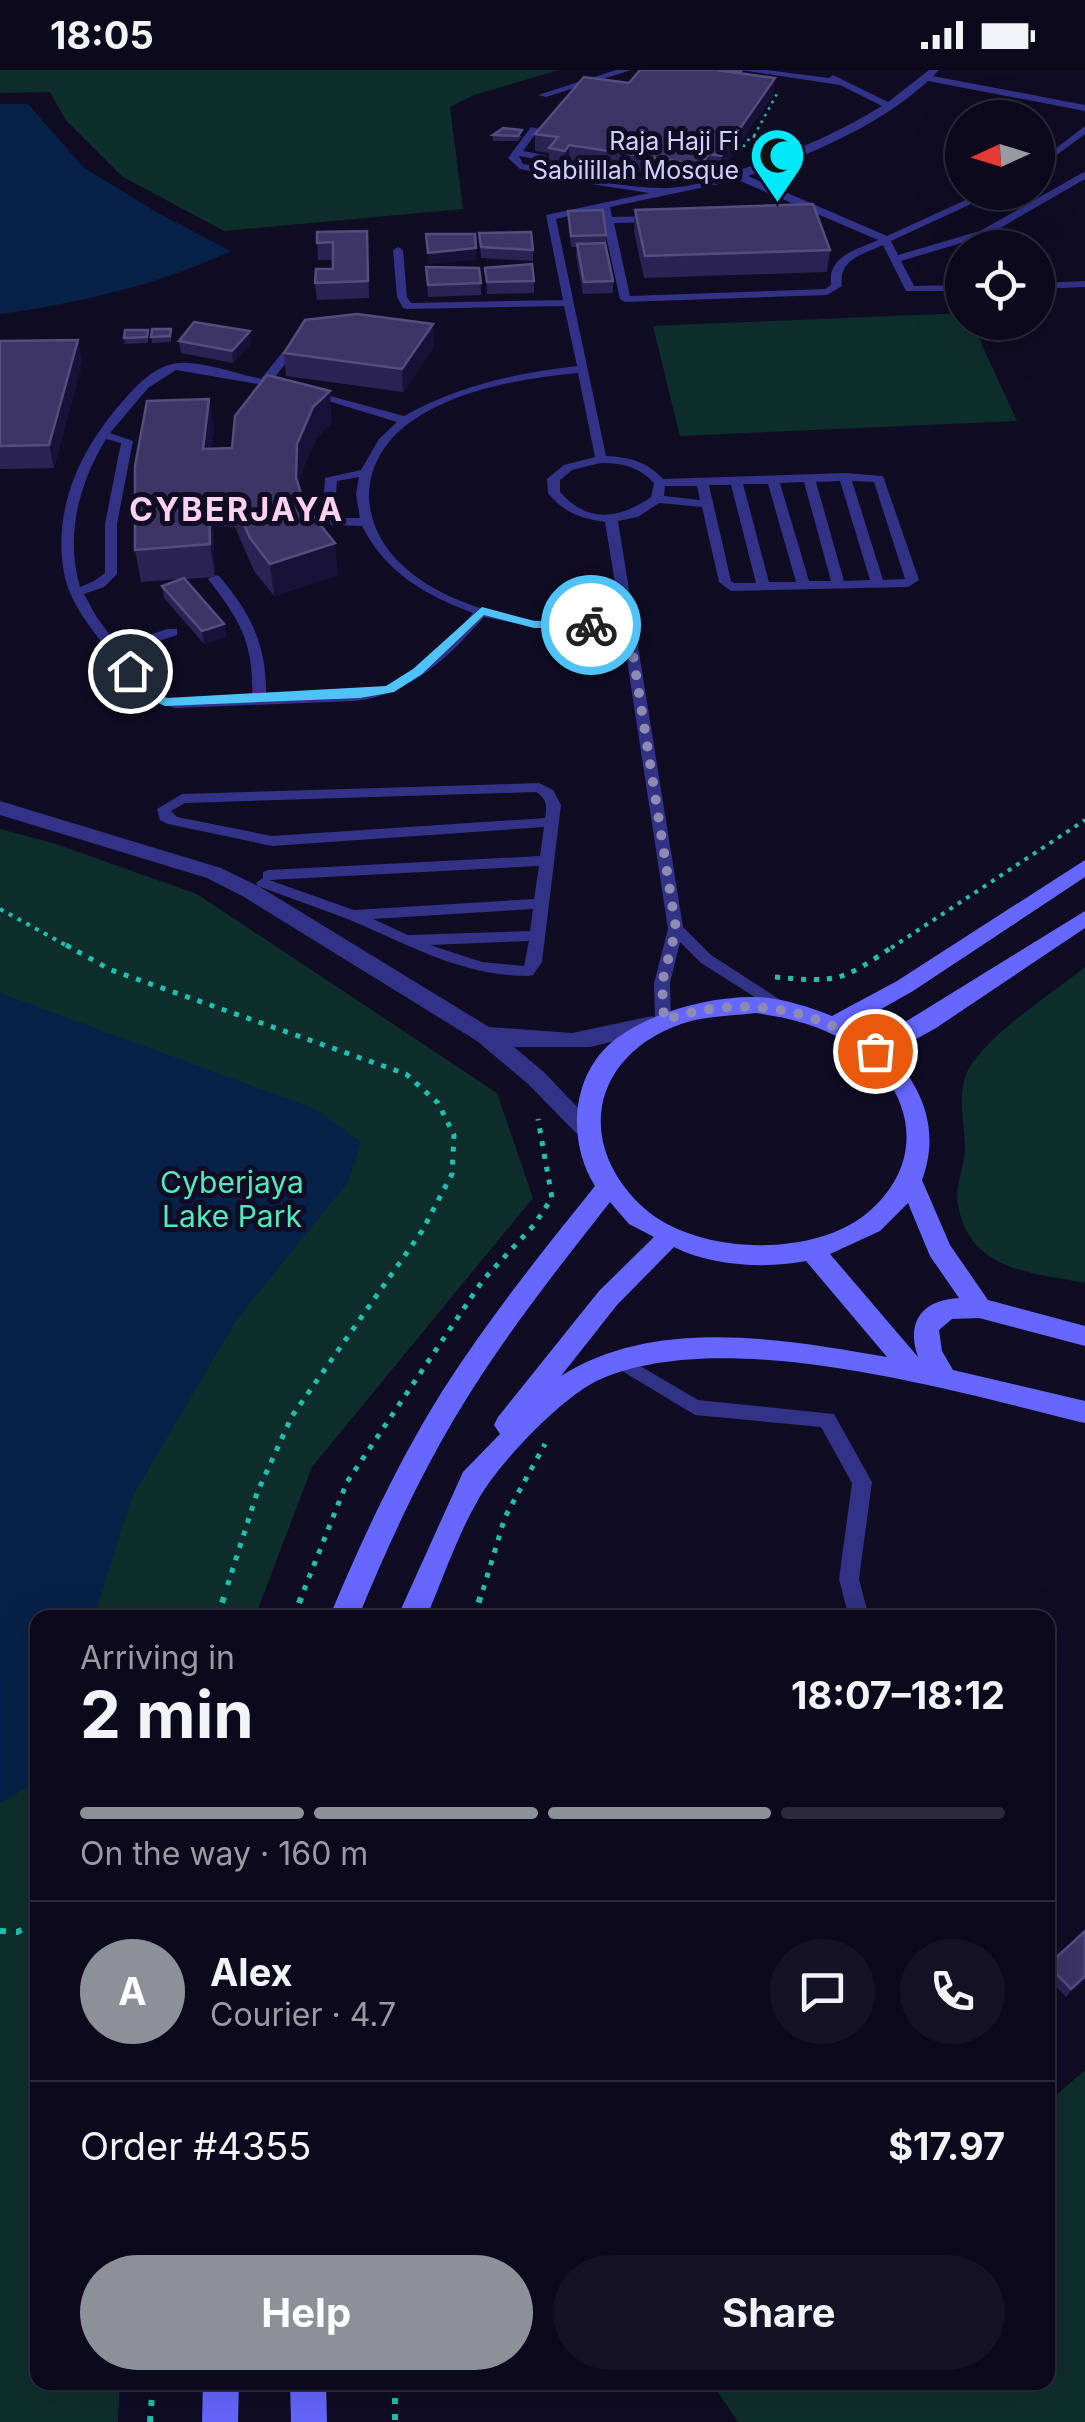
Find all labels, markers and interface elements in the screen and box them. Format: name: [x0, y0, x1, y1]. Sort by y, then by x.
text: 18:05: [50, 12, 154, 58]
north arrow: [945, 100, 1055, 210]
map controls: [945, 100, 1055, 340]
mosque icon: Raja Haji Fi Sabilillah Mosque: [748, 125, 808, 204]
place label: Raja Haji Fi Sabilillah Mosque: [532, 126, 739, 185]
button: locate: [945, 230, 1055, 340]
district label: CYBERJAYA: [129, 490, 345, 529]
courier: [541, 575, 641, 675]
icon: bike: [564, 598, 619, 653]
pin: [88, 629, 173, 714]
icon: home: [103, 644, 158, 699]
pin: [833, 1009, 918, 1094]
icon: bag: [848, 1024, 903, 1079]
park label: Cyberjaya Lake Park: [160, 1164, 304, 1234]
text: Arriving in: [80, 1638, 235, 1677]
text: 18:07–18:12: [791, 1672, 1005, 1718]
text: 2 min: [80, 1675, 254, 1754]
text: On the way · 160 m: [80, 1834, 368, 1873]
button: chat: [770, 1939, 875, 2044]
button: phone: [900, 1939, 1005, 2044]
text: Alex: [210, 1949, 293, 1995]
text: A: [118, 1968, 147, 2014]
text: Courier · 4.7: [210, 1995, 396, 2034]
text: Order #4355: [80, 2123, 311, 2169]
text: $17.97: [888, 2123, 1005, 2169]
button: Help: [80, 2255, 533, 2370]
button: Share: [553, 2255, 1005, 2370]

